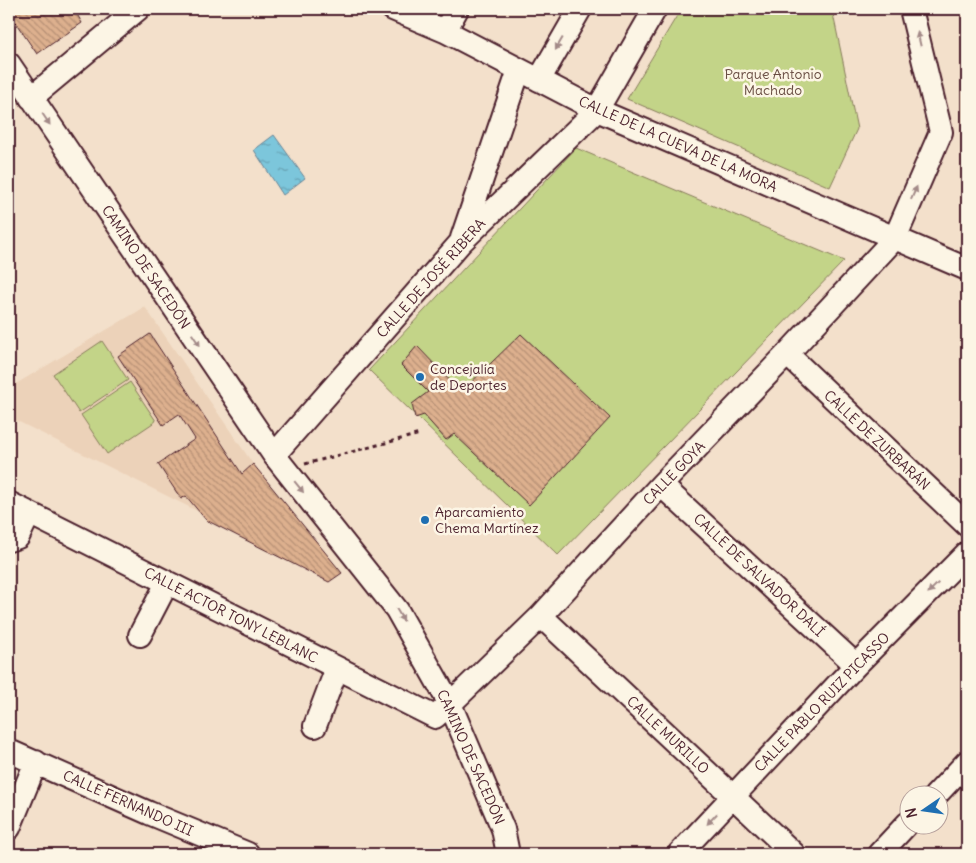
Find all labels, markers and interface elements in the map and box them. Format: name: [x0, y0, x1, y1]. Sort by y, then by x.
one-way arrow: [915, 32, 923, 47]
one-way arrow: [555, 38, 564, 51]
park label: Parque Antonio Machado: [724, 65, 822, 99]
street label: CALLE DE LA CUEVA DE LA MORA: [576, 92, 780, 196]
one-way arrow: [41, 112, 51, 126]
one-way arrow: [911, 186, 919, 201]
street label: CAMINO DE SACEDÓN: [98, 202, 194, 332]
street label: CALLE DE JOSÉ RIBERA: [373, 215, 489, 341]
one-way arrow: [191, 333, 201, 347]
place label: Concejalía de Deportes: [430, 360, 507, 394]
marker: Concejalía de Deportes: [414, 371, 426, 383]
street label: CALLE DE ZURBARÁN: [820, 386, 934, 494]
street label: CALLE GOYA: [639, 437, 709, 509]
one-way arrow: [294, 481, 305, 494]
place label: Aparcamiento Chema Martínez: [435, 503, 539, 537]
street label: CALLE DE SALVADOR DALÍ: [690, 510, 828, 640]
marker: Aparcamiento Chema Martínez: [419, 514, 431, 526]
street label: CALLE ACTOR TONY LEBLANC: [141, 563, 321, 667]
one-way arrow: [927, 581, 939, 593]
one-way arrow: [395, 609, 404, 622]
street label: CALLE PABLO RUIZ PICASSO: [751, 628, 894, 776]
street label: CAMINO DE SACEDÓN: [433, 687, 509, 827]
street label: CALLE MURILLO: [623, 692, 713, 778]
street label: CALLE FERNANDO III: [60, 766, 196, 840]
north arrow: [898, 786, 948, 836]
text: N: [901, 806, 921, 820]
one-way arrow: [706, 813, 718, 825]

